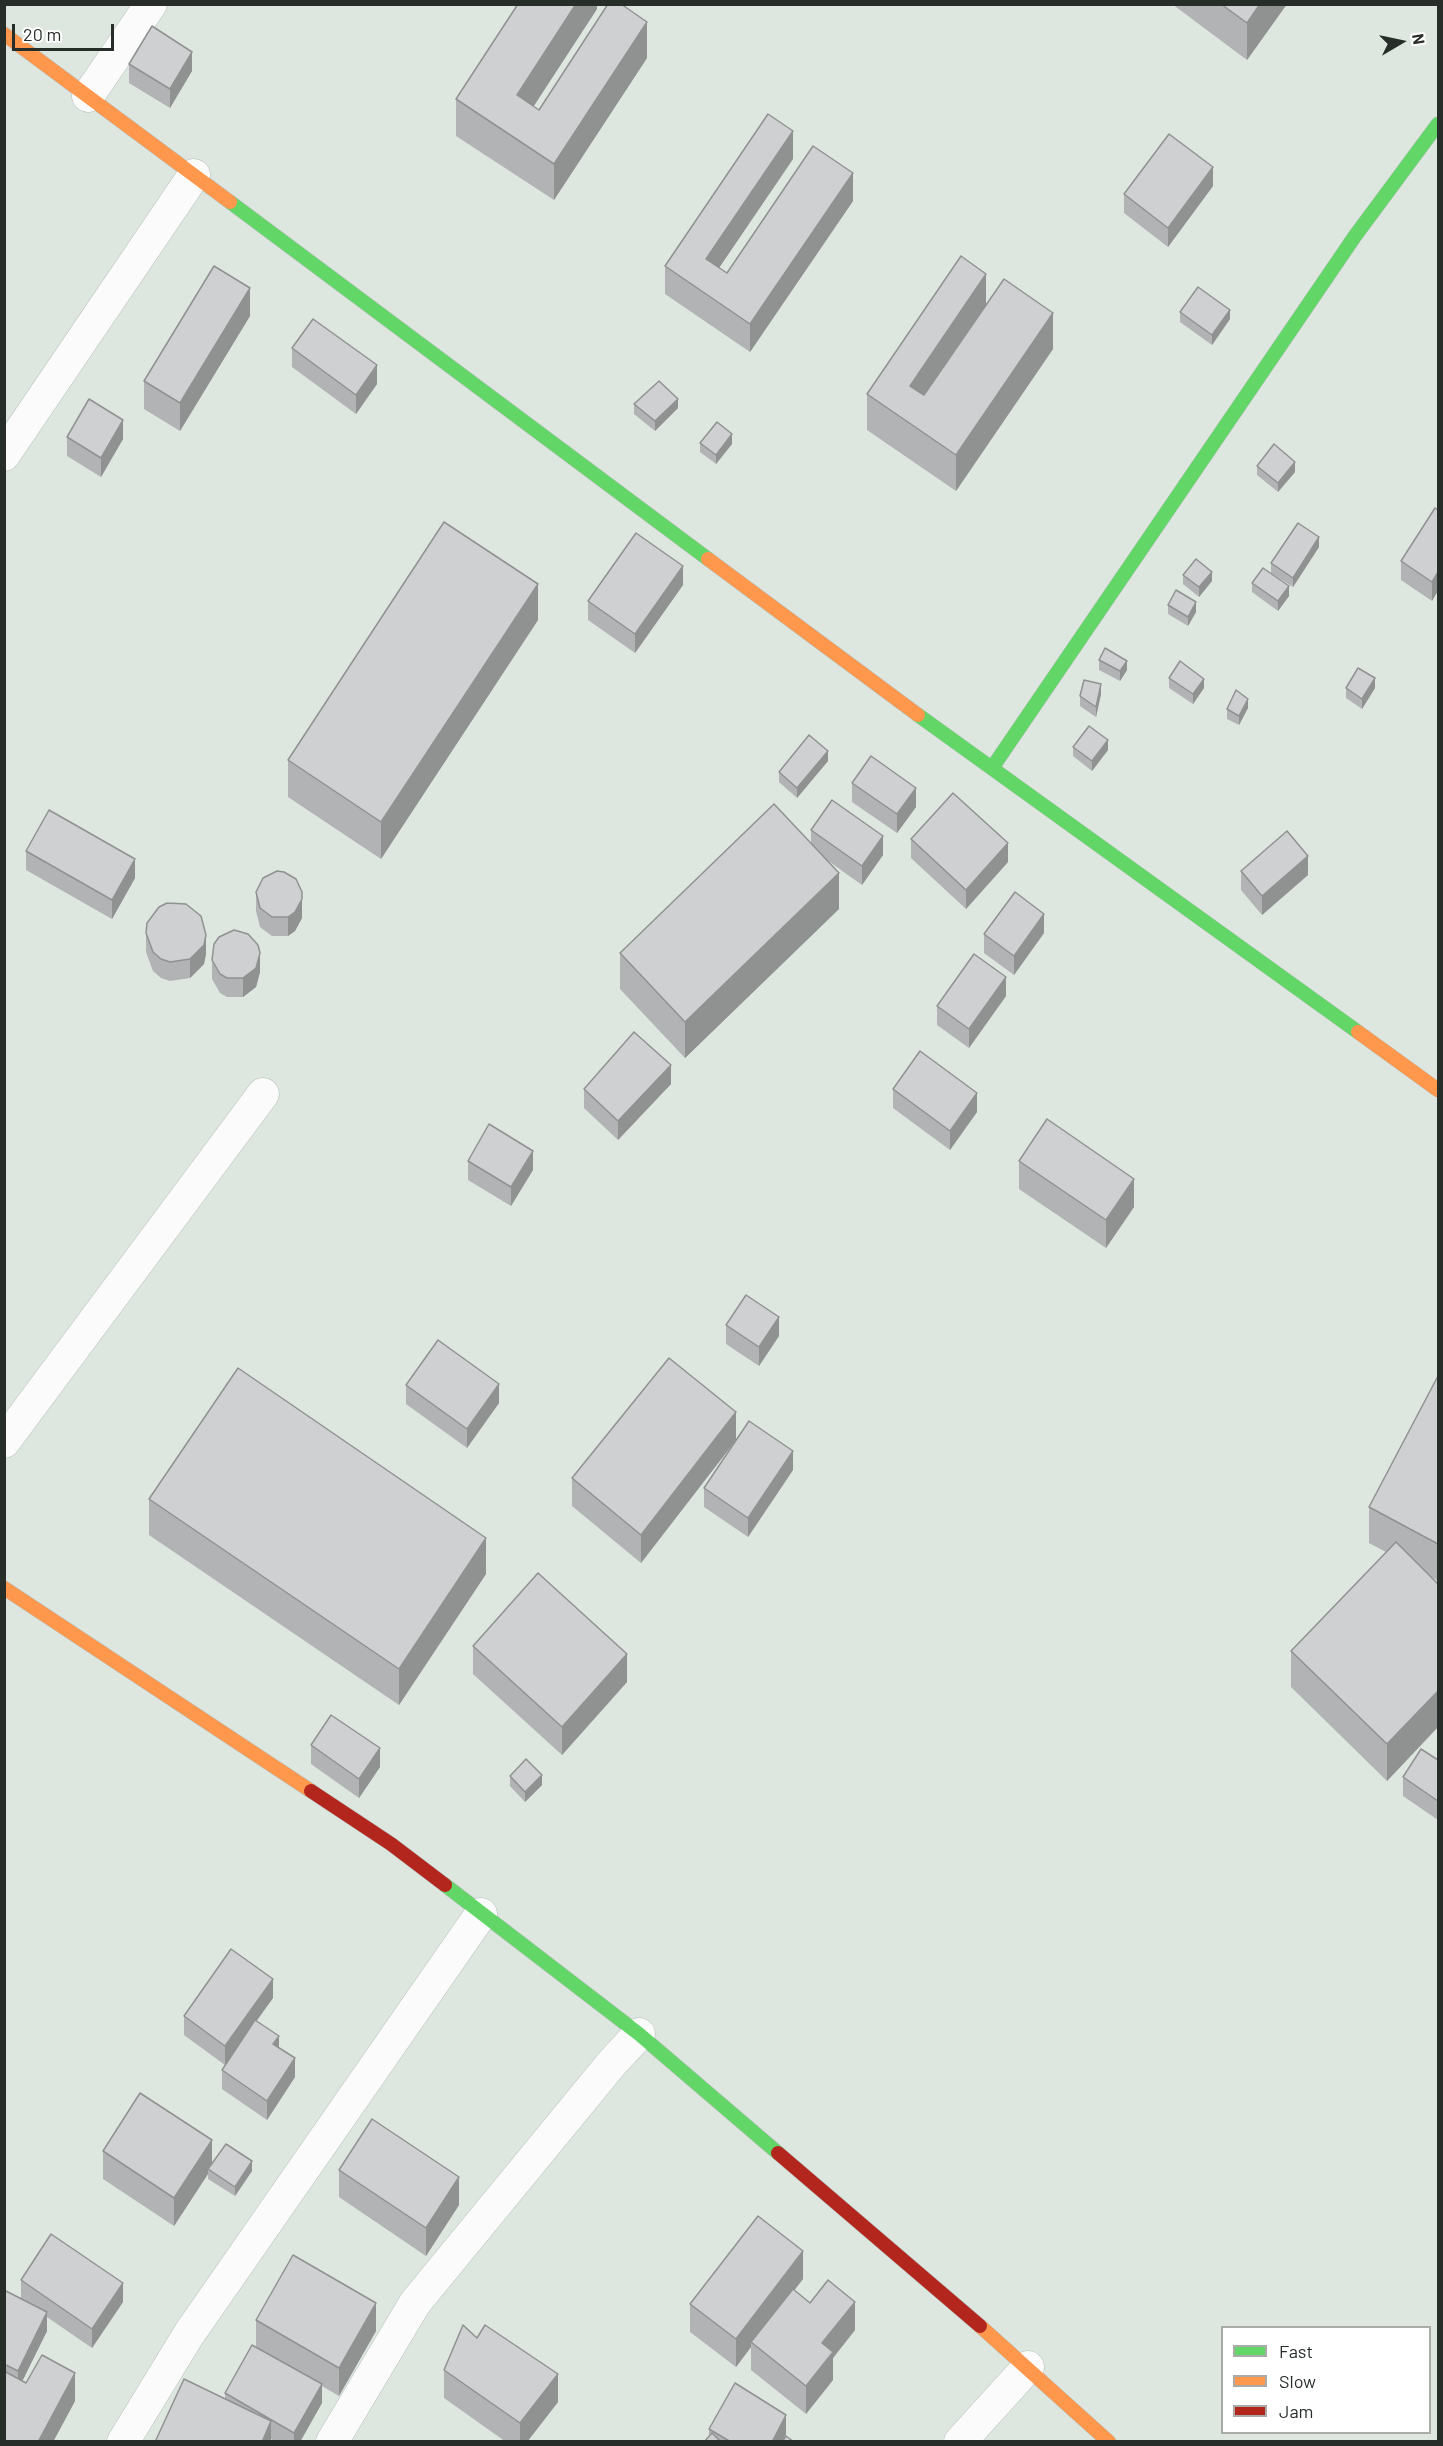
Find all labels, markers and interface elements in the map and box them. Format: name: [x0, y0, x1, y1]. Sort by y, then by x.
scale bar: [15, 12, 117, 50]
north arrow: [1371, 12, 1431, 72]
text: 20 m: [23, 23, 61, 45]
text: N: [1409, 32, 1429, 46]
legend: [1221, 2326, 1431, 2434]
text: Fast: [1279, 2340, 1313, 2362]
text: Slow: [1279, 2370, 1316, 2392]
text: Jam: [1279, 2400, 1313, 2422]

